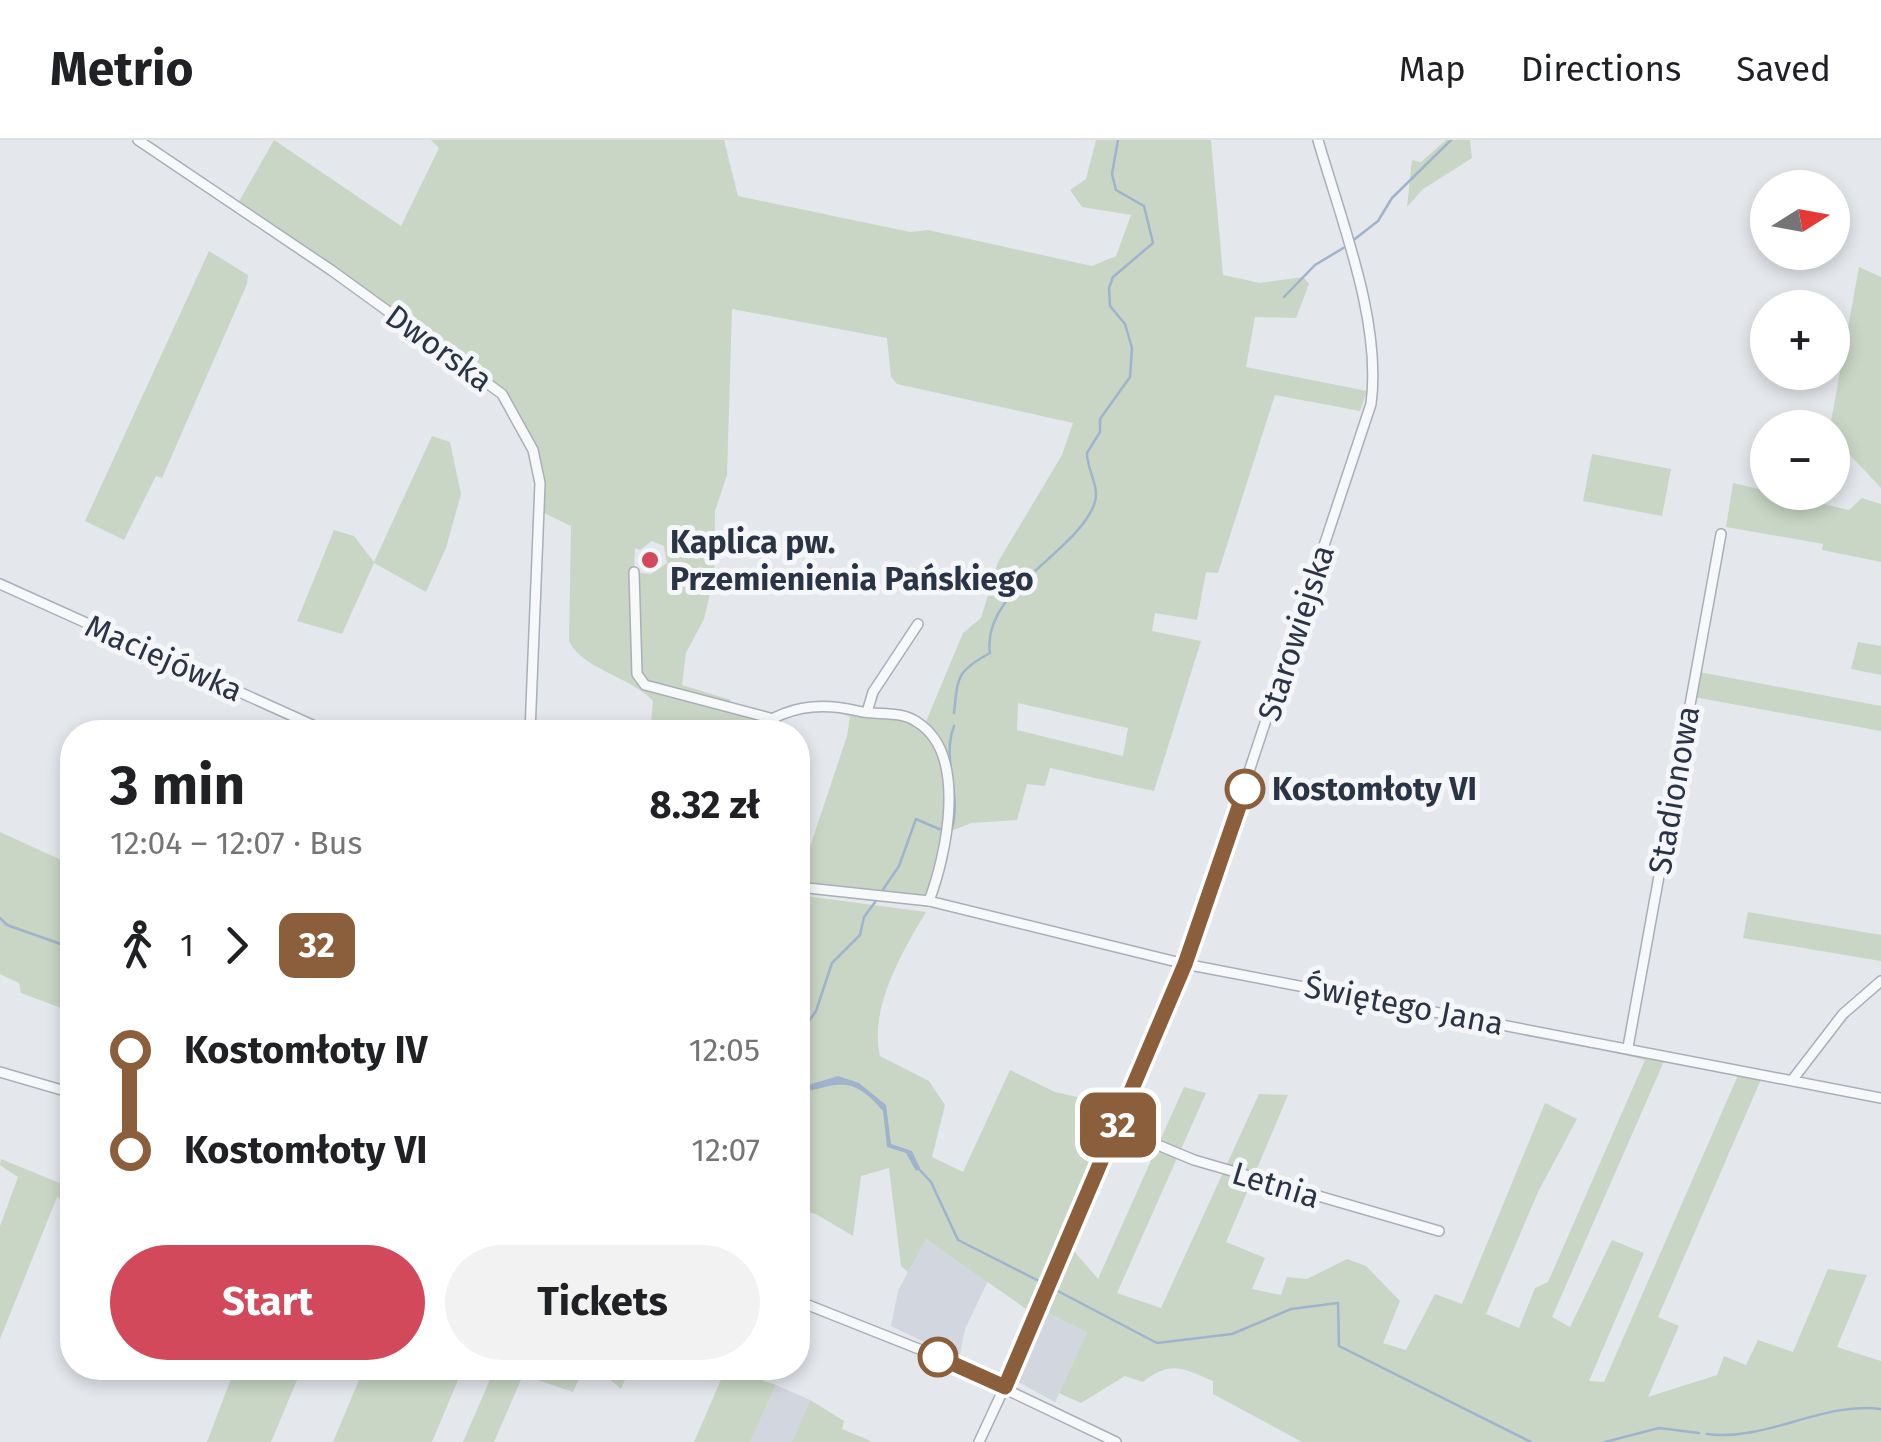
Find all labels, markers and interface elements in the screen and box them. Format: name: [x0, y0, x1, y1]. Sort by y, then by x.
text: Metrio: [50, 40, 194, 98]
text: Map: [1399, 48, 1466, 90]
text: Directions: [1521, 48, 1681, 90]
text: Saved: [1736, 48, 1831, 90]
north arrow: [1750, 170, 1850, 270]
map controls: [1750, 170, 1850, 510]
button: +: [1750, 290, 1850, 390]
street label: Dworska: [378, 297, 500, 399]
button: −: [1750, 410, 1850, 510]
place label: Kaplica pw. Przemienienia Pańskiego: [670, 523, 1034, 598]
street label: Starowiejska: [1250, 540, 1342, 726]
marker: Kaplica pw. Przemienienia Pańskiego: [639, 549, 661, 571]
street label: Maciejówka: [80, 606, 248, 710]
street label: Stadionowa: [1640, 703, 1708, 877]
text: 3 min: [110, 753, 245, 819]
marker: Kostomłoty VI: [1226, 770, 1264, 808]
place label: Kostomłoty VI: [1272, 770, 1477, 808]
text: 8.32 zł: [650, 782, 760, 828]
text: 12:04 – 12:07 · Bus: [110, 824, 362, 862]
icon: walk: [110, 918, 165, 973]
icon: forward: [209, 918, 264, 973]
text: 32: [299, 924, 335, 966]
text: 1: [180, 926, 194, 964]
street label: Świętego Jana: [1301, 967, 1507, 1043]
text: Kostomłoty IV: [184, 1027, 427, 1073]
text: 12:05: [689, 1031, 760, 1069]
line badge: 32: [1073, 1092, 1163, 1158]
text: 32: [1100, 1104, 1136, 1146]
text: Kostomłoty VI: [184, 1127, 427, 1173]
text: 12:07: [691, 1131, 760, 1169]
street label: Letnia: [1228, 1154, 1324, 1216]
button: Start: [110, 1245, 425, 1360]
button: Tickets: [445, 1245, 760, 1360]
unlabelled marker: [919, 1338, 957, 1376]

